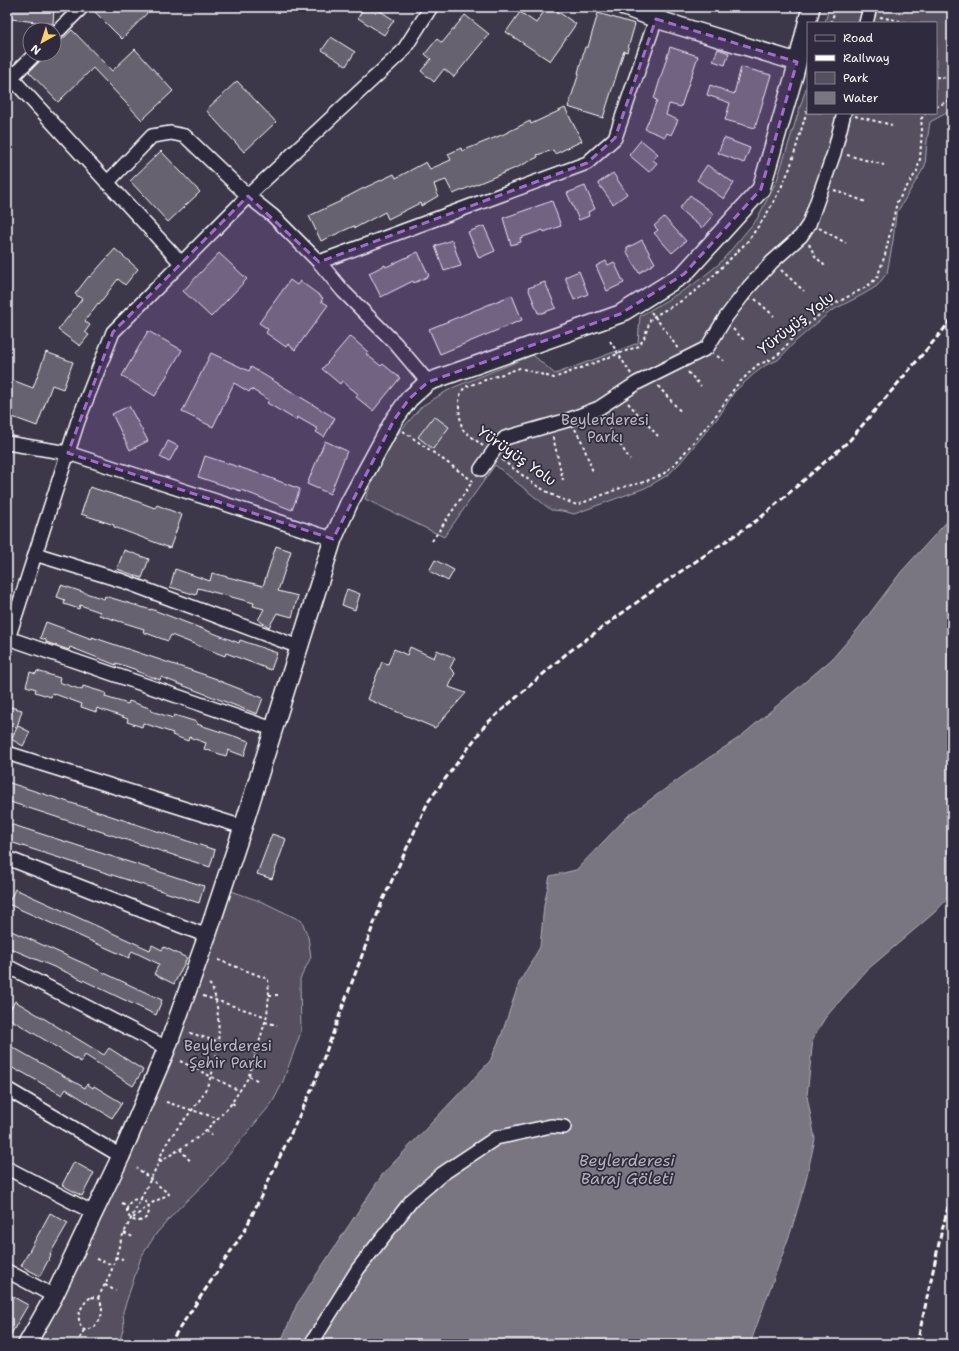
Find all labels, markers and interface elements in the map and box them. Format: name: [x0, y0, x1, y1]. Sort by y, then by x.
north arrow: [22, 22, 62, 62]
legend: [807, 22, 937, 114]
text: Road: [843, 30, 874, 46]
text: N: [28, 41, 44, 58]
text: Railway: [843, 50, 890, 66]
text: Park: [843, 70, 869, 86]
text: Water: [843, 90, 879, 106]
street label: Yürüyüş Yolu: [754, 287, 838, 359]
park label: Beylerderesi Parkı: [561, 410, 649, 447]
street label: Yürüyüş Yolu: [474, 422, 560, 490]
park label: Beylerderesi Şehir Parkı: [184, 1036, 272, 1073]
water label: Beylerderesi Baraj Göleti: [579, 1150, 675, 1189]

